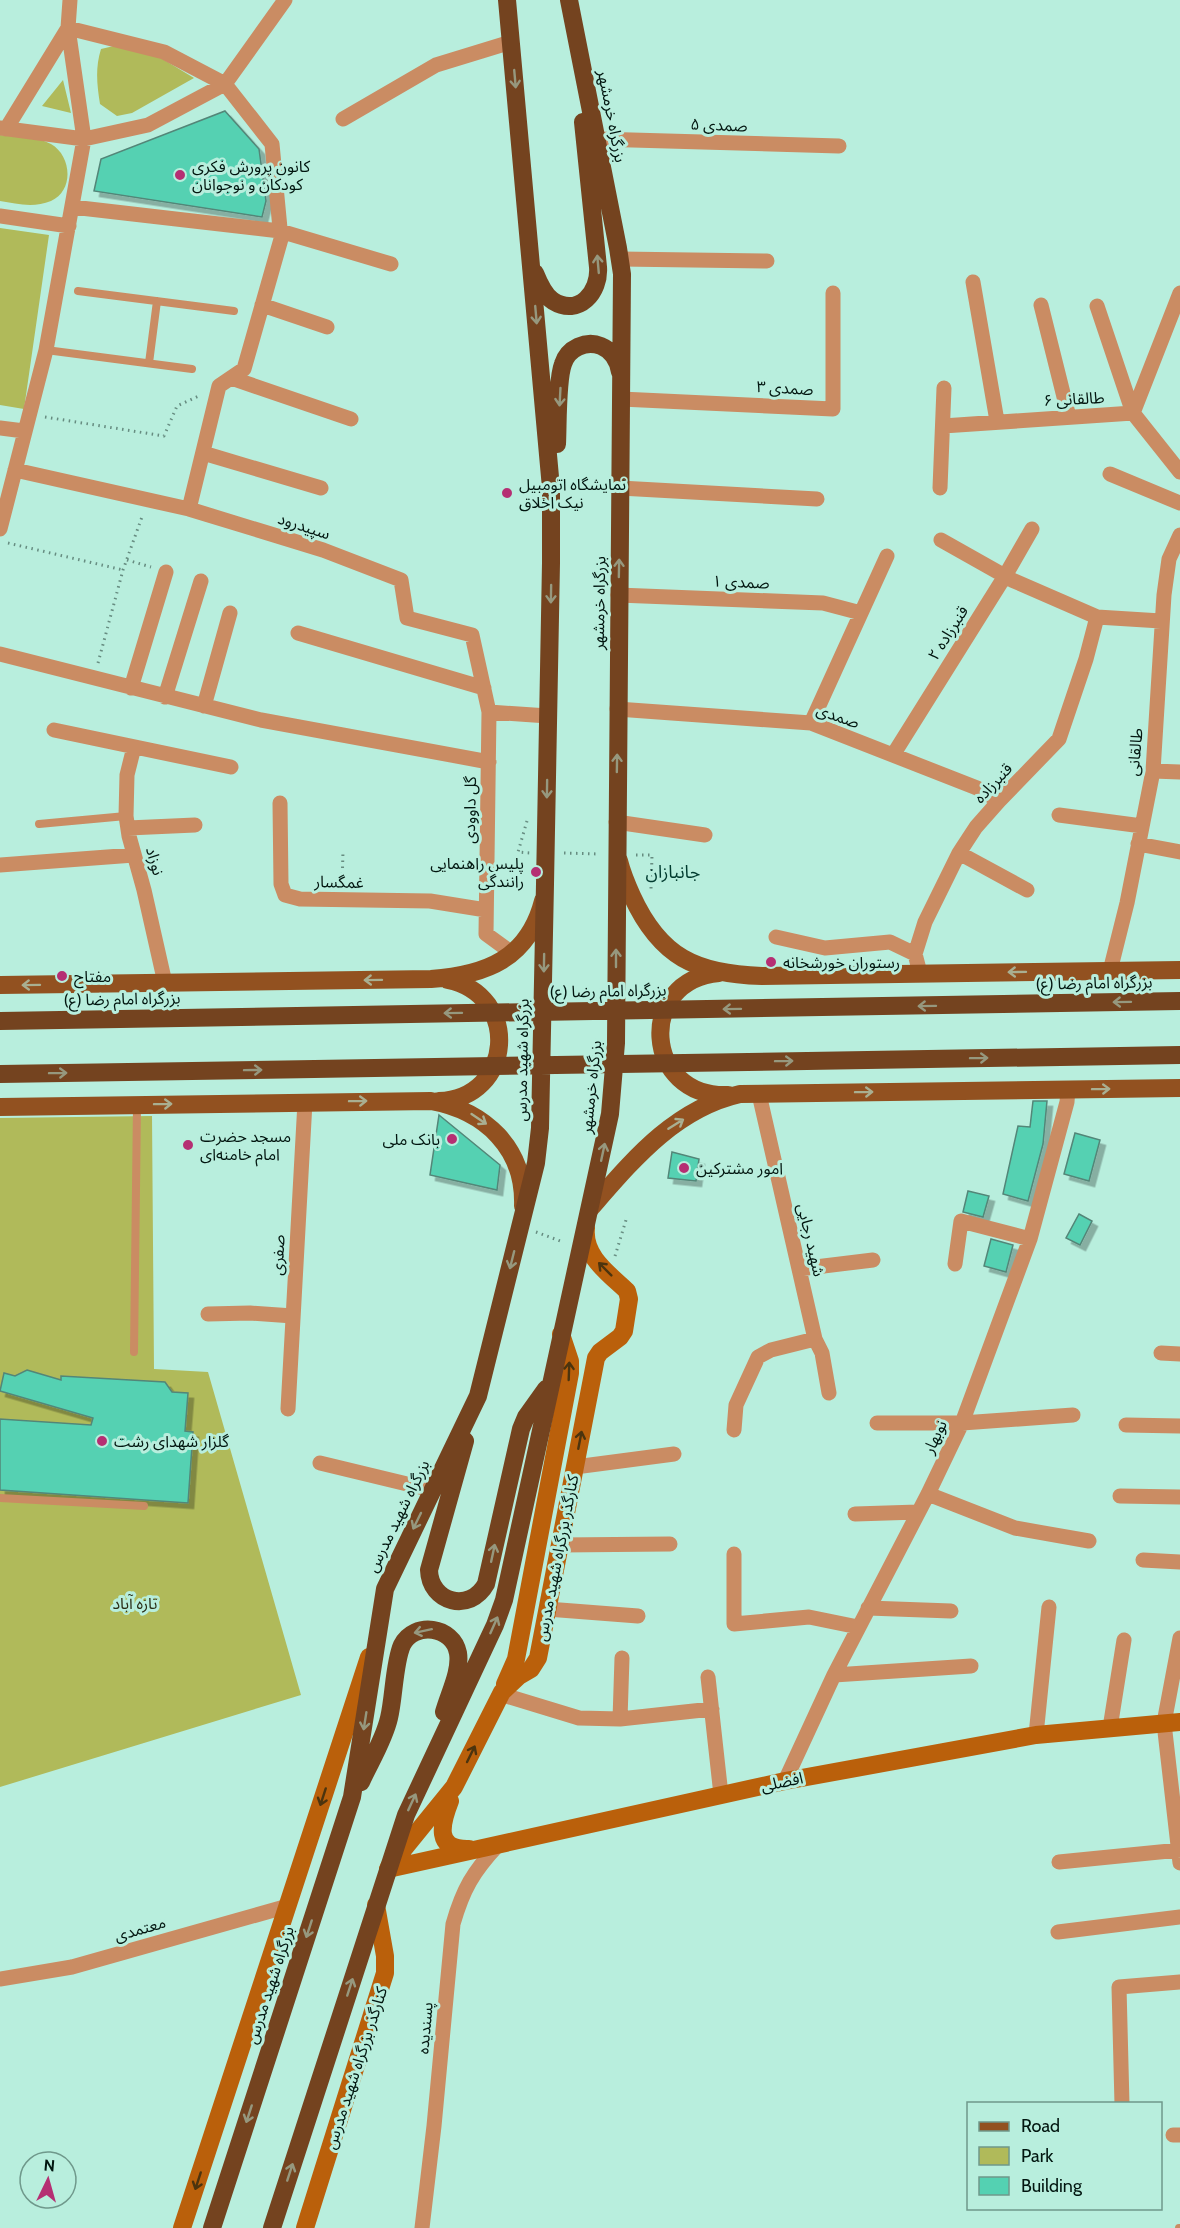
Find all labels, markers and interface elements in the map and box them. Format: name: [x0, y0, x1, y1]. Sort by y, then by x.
street label: بزرگراه خرمشهر: [594, 67, 630, 164]
one-way arrow: [510, 69, 521, 89]
street label: صمدی ۵: [690, 115, 748, 135]
place label: کانون پرورش فکری کودکان و نوجوانان: [192, 157, 310, 194]
marker: کانون پرورش فکری کودکان و نوجوانان: [173, 168, 187, 182]
one-way arrow: [592, 255, 603, 275]
one-way arrow: [531, 305, 542, 325]
street label: صمدی ۳: [756, 377, 814, 399]
one-way arrow: [554, 386, 565, 406]
street label: طالقانی ۶: [1043, 388, 1105, 410]
place label: نمایشگاه اتومبیل نیک اخلاق: [519, 475, 626, 512]
marker: نمایشگاه اتومبیل نیک اخلاق: [500, 486, 514, 500]
street label: سپیدرود: [275, 509, 332, 544]
street label: بزرگراه خرمشهر: [589, 556, 609, 651]
one-way arrow: [613, 559, 625, 579]
street label: صمدی ۱: [712, 572, 770, 592]
one-way arrow: [545, 583, 556, 603]
street label: قنبرزاده ۲: [924, 602, 972, 664]
street label: صمدی: [814, 700, 862, 732]
street label: طالقانی: [1123, 727, 1147, 777]
one-way arrow: [611, 754, 623, 774]
street label: قنبرزاده: [970, 759, 1016, 807]
street label: گل داوودی: [460, 776, 480, 844]
one-way arrow: [541, 778, 553, 798]
street label: نوزاد: [142, 845, 168, 877]
place label: پلیس راهنمایی رانندگی: [430, 854, 524, 891]
district label: جانبازان: [646, 861, 700, 883]
marker: پلیس راهنمایی رانندگی: [529, 865, 543, 879]
street label: غمگسار: [313, 872, 364, 892]
one-way arrow: [610, 949, 622, 969]
one-way arrow: [538, 953, 550, 973]
place label: رستوران خورشخانه: [783, 953, 900, 972]
marker: رستوران خورشخانه: [764, 955, 778, 969]
one-way arrow: [1007, 966, 1027, 978]
place label: مفتاح: [74, 967, 111, 989]
marker: مفتاح: [55, 969, 69, 983]
street label: بزرگراه امام رضا (ع): [1035, 972, 1153, 997]
one-way arrow: [363, 974, 383, 986]
one-way arrow: [21, 979, 41, 991]
street label: بزرگراه امام رضا (ع): [549, 980, 667, 1005]
street label: بزرگراه امام رضا (ع): [63, 988, 181, 1013]
one-way arrow: [1112, 997, 1132, 1008]
street label: بزرگراه شهید مدرس: [511, 998, 533, 1122]
one-way arrow: [917, 1000, 937, 1011]
one-way arrow: [722, 1003, 742, 1015]
one-way arrow: [443, 1007, 463, 1019]
street label: بزرگراه خرمشهر: [577, 1039, 605, 1136]
one-way arrow: [969, 1052, 989, 1064]
one-way arrow: [774, 1055, 794, 1067]
one-way arrow: [243, 1064, 263, 1076]
one-way arrow: [48, 1067, 68, 1079]
one-way arrow: [1090, 1083, 1110, 1095]
one-way arrow: [853, 1086, 873, 1098]
one-way arrow: [348, 1095, 368, 1107]
one-way arrow: [153, 1099, 173, 1110]
one-way arrow: [470, 1114, 487, 1126]
one-way arrow: [667, 1118, 684, 1130]
place label: مسجد حضرت امام خامنه‌ای: [200, 1127, 291, 1167]
place label: بانک ملی: [383, 1130, 440, 1149]
marker: بانک ملی: [445, 1132, 459, 1146]
marker: مسجد حضرت امام خامنه‌ای: [181, 1138, 195, 1152]
one-way arrow: [598, 1143, 609, 1162]
place label: امور مشترکین: [696, 1159, 783, 1178]
marker: امور مشترکین: [677, 1161, 691, 1175]
street label: شهید رجایی: [793, 1202, 829, 1278]
street label: صفری: [267, 1234, 289, 1276]
one-way arrow: [506, 1250, 518, 1269]
one-way arrow: [597, 1261, 612, 1276]
one-way arrow: [563, 1362, 575, 1381]
street label: نوبهار: [919, 1417, 951, 1458]
one-way arrow: [575, 1430, 586, 1450]
place label: گلزار شهدای رشت: [114, 1432, 229, 1451]
marker: گلزار شهدای رشت: [95, 1434, 109, 1448]
street label: بزرگراه شهید مدرس: [363, 1457, 433, 1575]
street label: کنارگذر بزرگراه شهید مدرس: [532, 1473, 583, 1643]
one-way arrow: [411, 1511, 423, 1529]
one-way arrow: [488, 1543, 500, 1562]
park label: تازه آباد: [112, 1594, 158, 1613]
one-way arrow: [489, 1617, 500, 1635]
one-way arrow: [414, 1626, 433, 1637]
one-way arrow: [359, 1710, 370, 1730]
one-way arrow: [466, 1745, 477, 1763]
street label: افضلی: [759, 1768, 805, 1796]
one-way arrow: [317, 1787, 328, 1806]
one-way arrow: [406, 1793, 418, 1811]
street label: معتمدی: [112, 1913, 168, 1945]
one-way arrow: [303, 1919, 314, 1938]
street label: بزرگراه شهید مدرس: [242, 1924, 298, 2046]
one-way arrow: [345, 1978, 356, 1997]
street label: کنارگذر بزرگراه شهید مدرس: [321, 1984, 391, 2151]
street label: پسندیده: [413, 2001, 438, 2055]
legend: [967, 2102, 1162, 2210]
one-way arrow: [242, 2104, 253, 2123]
text: Road: [1021, 2115, 1060, 2137]
text: Park: [1021, 2145, 1054, 2167]
north arrow: [18, 2150, 78, 2210]
text: N: [43, 2156, 56, 2176]
one-way arrow: [285, 2163, 296, 2182]
one-way arrow: [191, 2171, 202, 2190]
text: Building: [1021, 2175, 1083, 2197]

